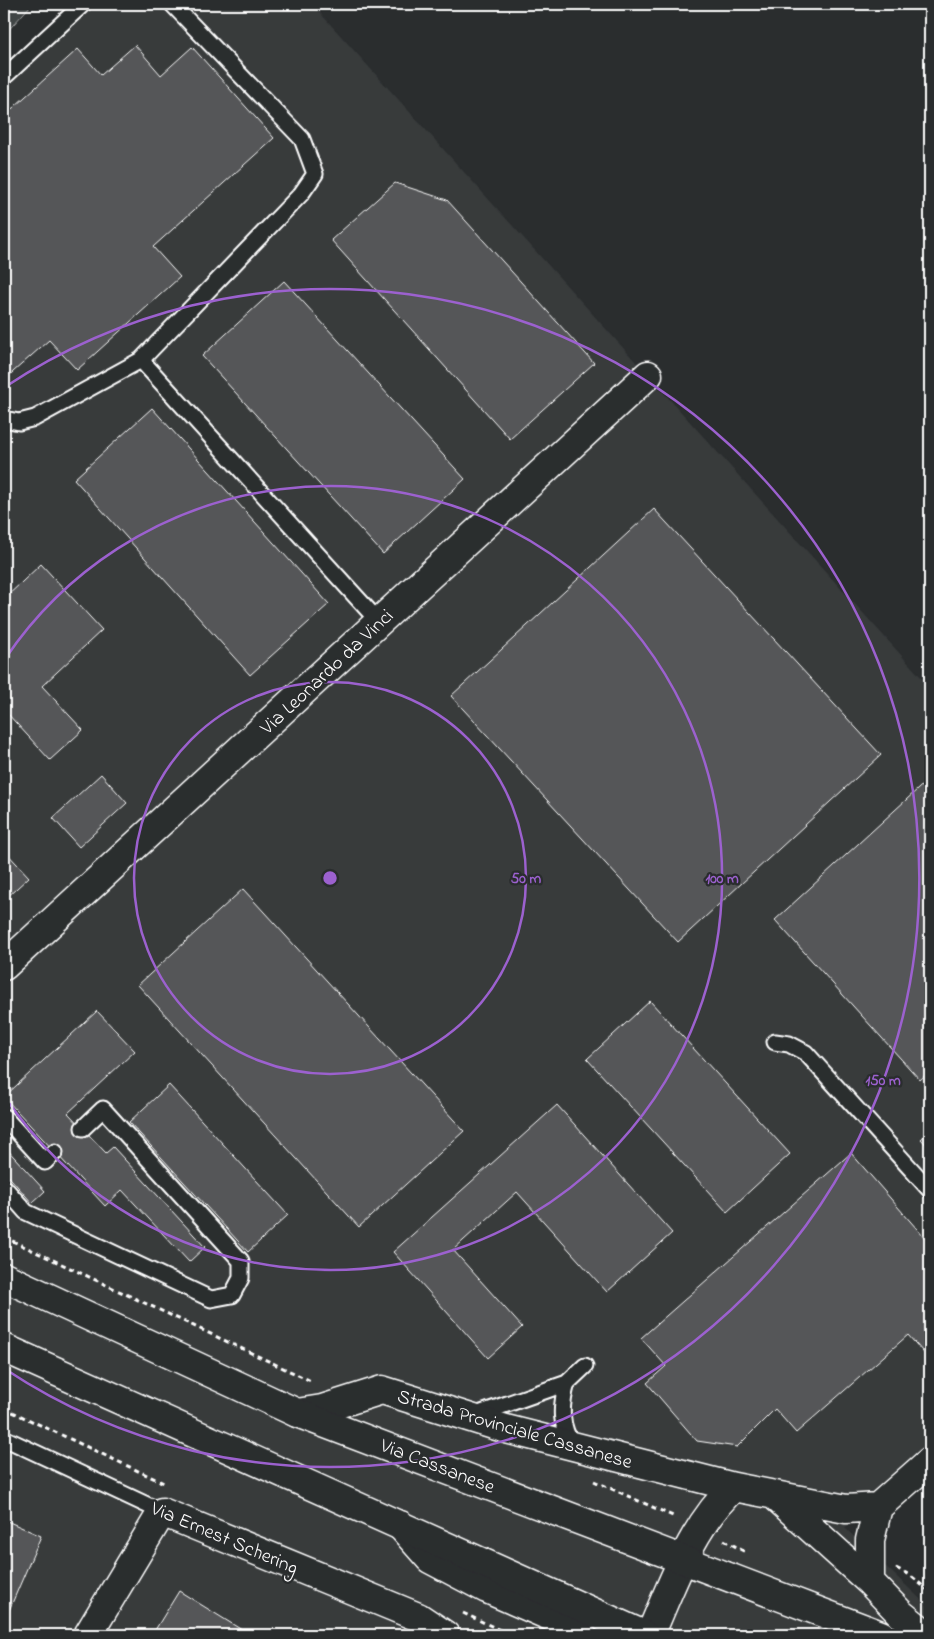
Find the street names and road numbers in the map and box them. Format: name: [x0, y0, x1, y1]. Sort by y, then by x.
street label: Via Leonardo da Vinci: [254, 603, 401, 743]
street label: Strada Provinciale Cassanese: [393, 1383, 635, 1478]
street label: Via Cassanese: [375, 1432, 499, 1503]
street label: Via Ernest Schering: [144, 1495, 302, 1584]

